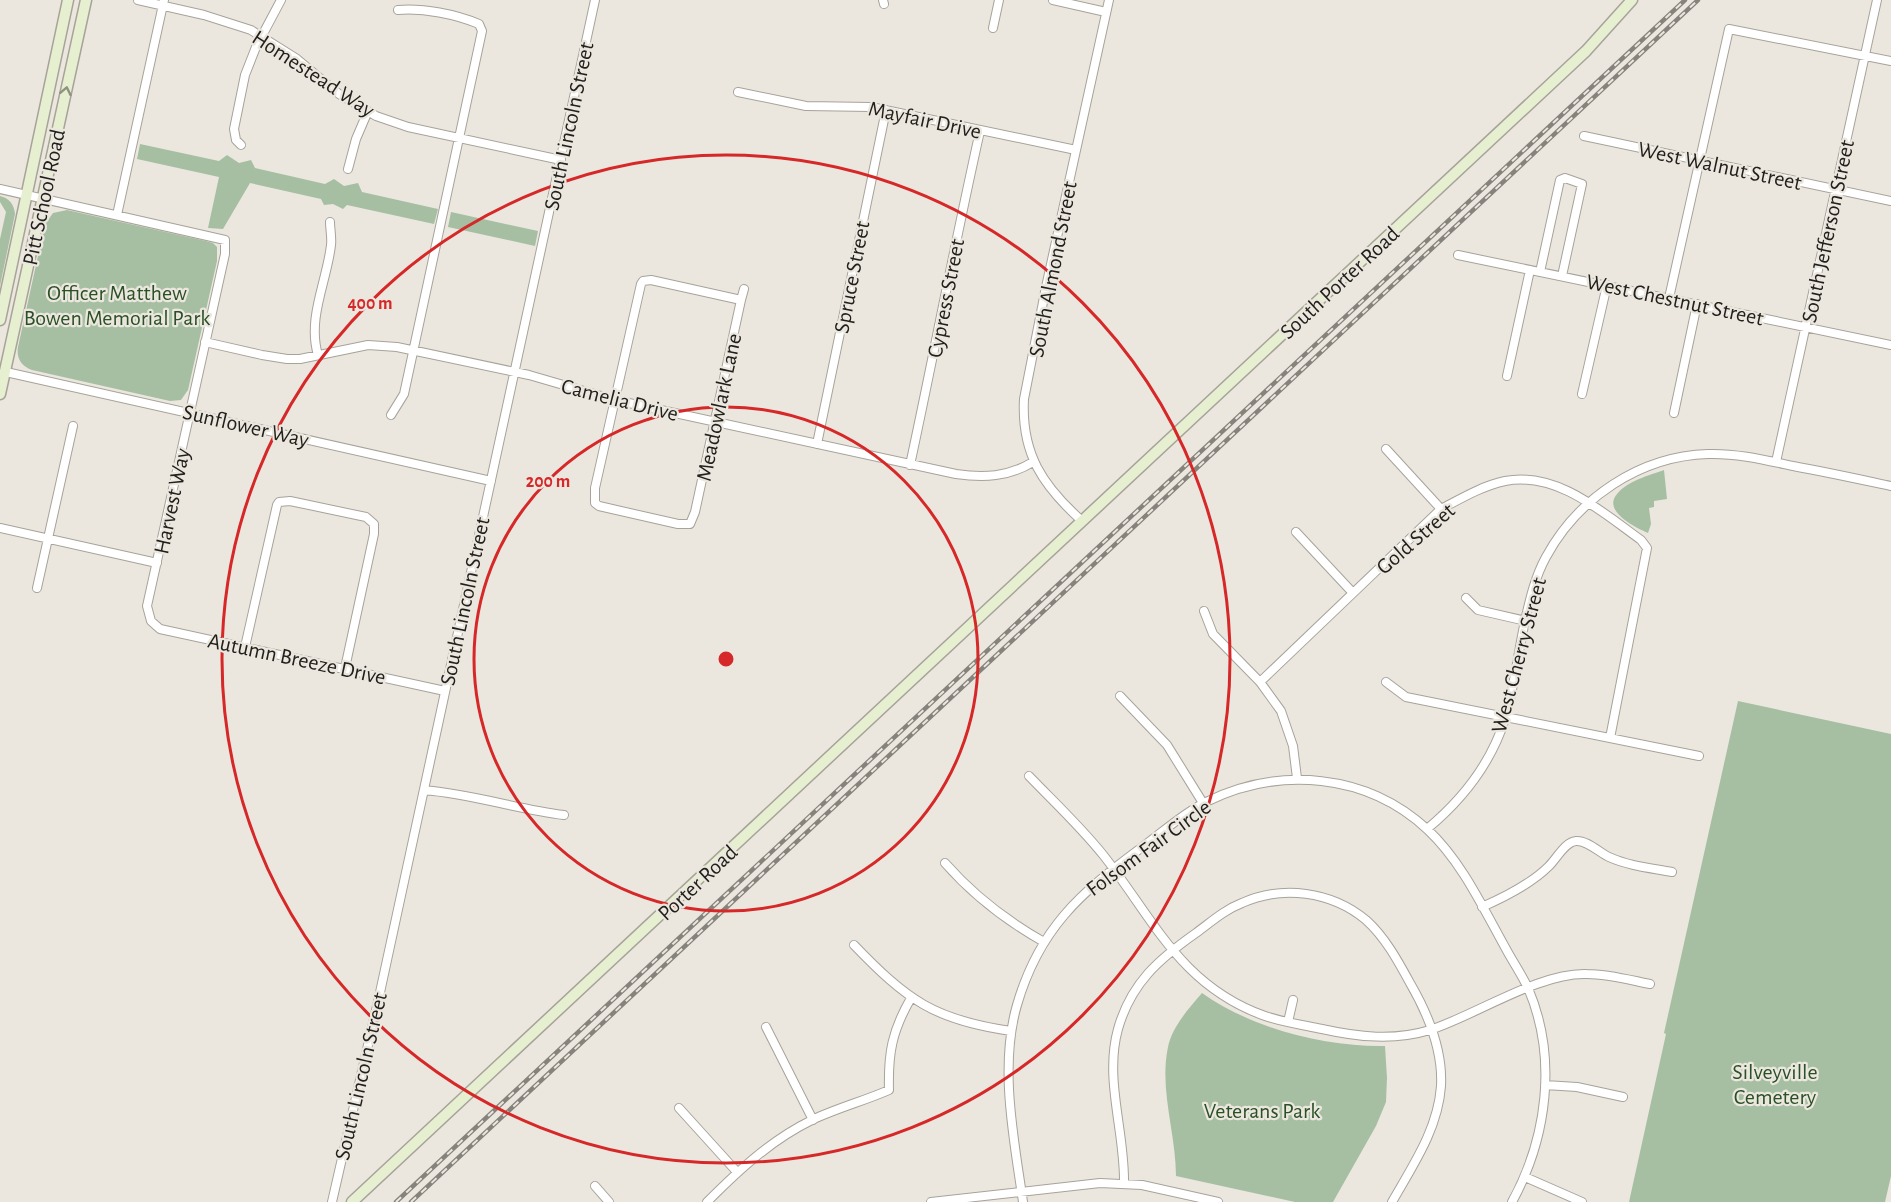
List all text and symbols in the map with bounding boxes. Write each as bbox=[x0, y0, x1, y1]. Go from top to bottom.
street label: Homestead Way bbox=[248, 26, 379, 122]
street label: South Lincoln Street bbox=[540, 40, 598, 212]
one-way arrow bbox=[59, 86, 72, 96]
street label: Mayfair Drive bbox=[866, 97, 983, 143]
street label: Pitt School Road bbox=[19, 127, 69, 267]
street label: West Walnut Street bbox=[1636, 138, 1804, 194]
street label: South Jefferson Street bbox=[1798, 138, 1858, 325]
street label: South Almond Street bbox=[1025, 179, 1081, 359]
street label: Spruce Street bbox=[830, 219, 874, 335]
street label: South Porter Road bbox=[1276, 222, 1403, 343]
street label: Cypress Street bbox=[924, 237, 968, 359]
street label: West Chestnut Street bbox=[1584, 270, 1766, 330]
park label: Officer Matthew Bowen Memorial Park bbox=[24, 282, 210, 329]
text: 400 m bbox=[347, 295, 393, 313]
street label: Meadowlark Lane bbox=[693, 331, 745, 483]
street label: Camelia Drive bbox=[559, 375, 680, 425]
street label: Sunflower Way bbox=[181, 401, 312, 451]
street label: Harvest Way bbox=[150, 446, 194, 556]
text: 200 m bbox=[526, 473, 570, 491]
street label: Gold Street bbox=[1372, 499, 1459, 578]
street label: South Lincoln Street bbox=[436, 515, 494, 687]
street label: West Cherry Street bbox=[1488, 575, 1550, 735]
street label: Autumn Breeze Drive bbox=[206, 629, 388, 689]
centre of rings bbox=[716, 649, 736, 669]
street label: Folsom Fair Circle bbox=[1082, 795, 1215, 900]
street label: Porter Road bbox=[654, 841, 742, 925]
street label: South Lincoln Street bbox=[331, 990, 391, 1162]
park label: Silveyville Cemetery bbox=[1732, 1061, 1818, 1108]
park label: Veterans Park bbox=[1204, 1100, 1320, 1122]

